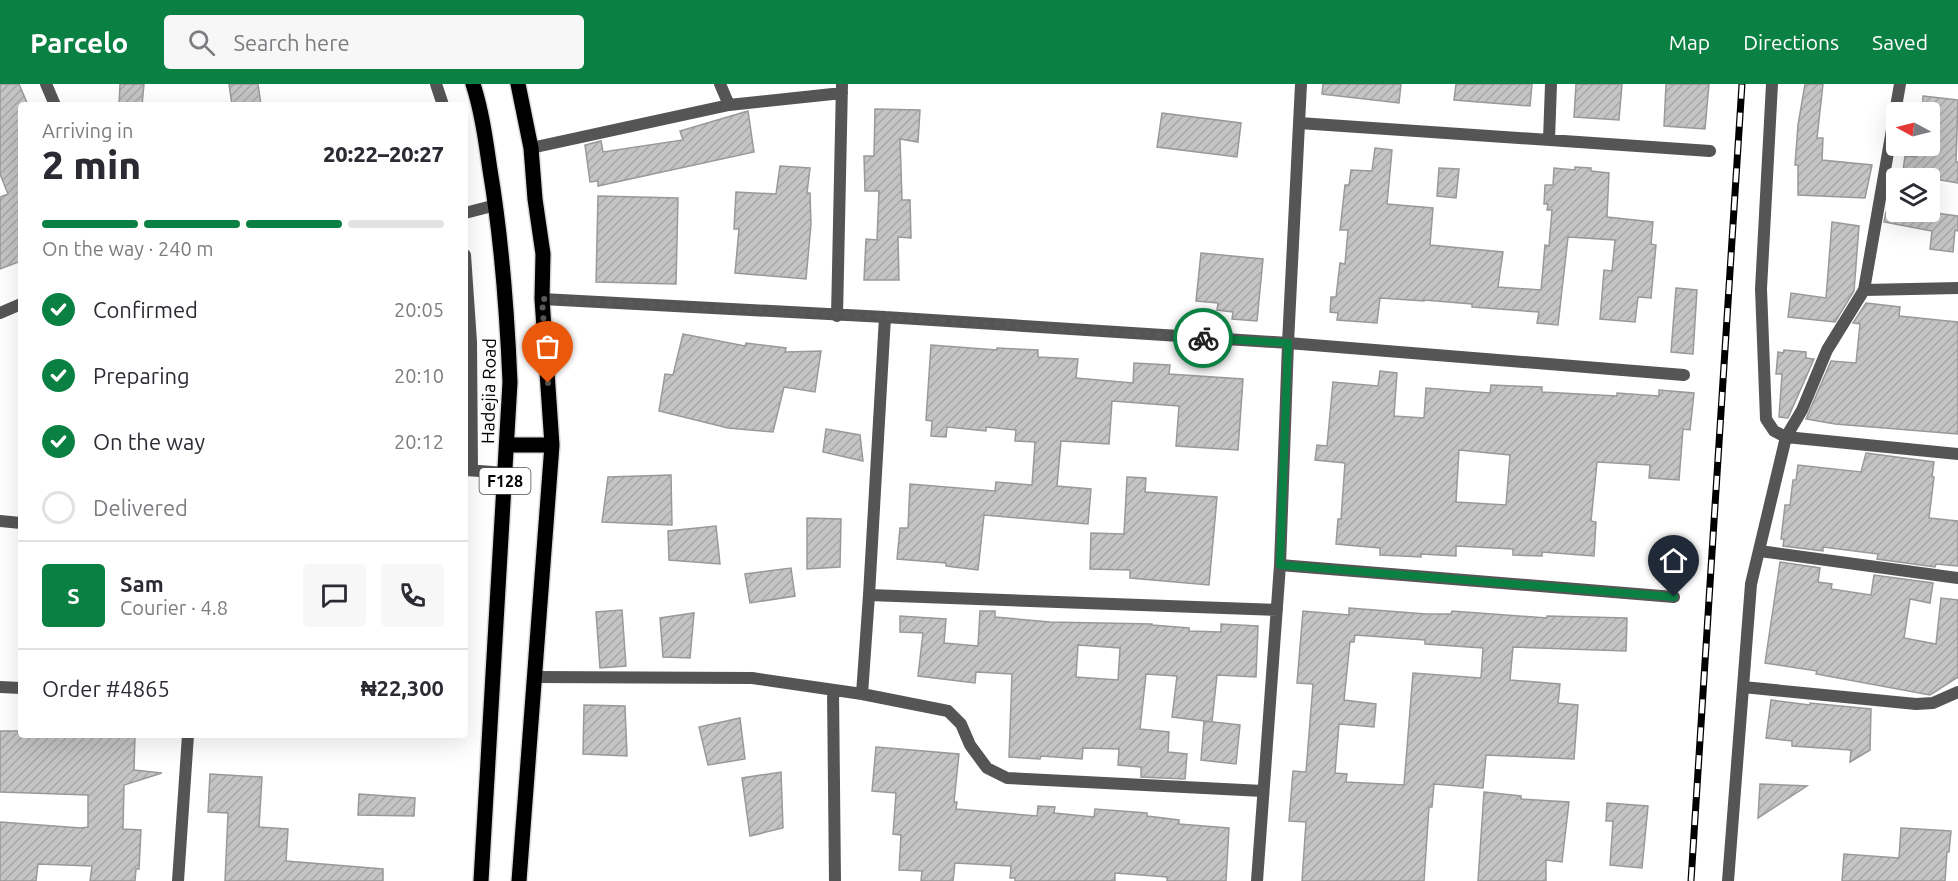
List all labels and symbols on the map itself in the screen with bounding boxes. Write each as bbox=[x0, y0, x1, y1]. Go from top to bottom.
north arrow bbox=[1886, 102, 1940, 156]
courier bbox=[1173, 308, 1233, 368]
pin bbox=[522, 321, 573, 383]
street label: Hadejia Road bbox=[477, 338, 499, 444]
road number: F128 bbox=[480, 468, 530, 494]
pin bbox=[1648, 535, 1699, 597]

